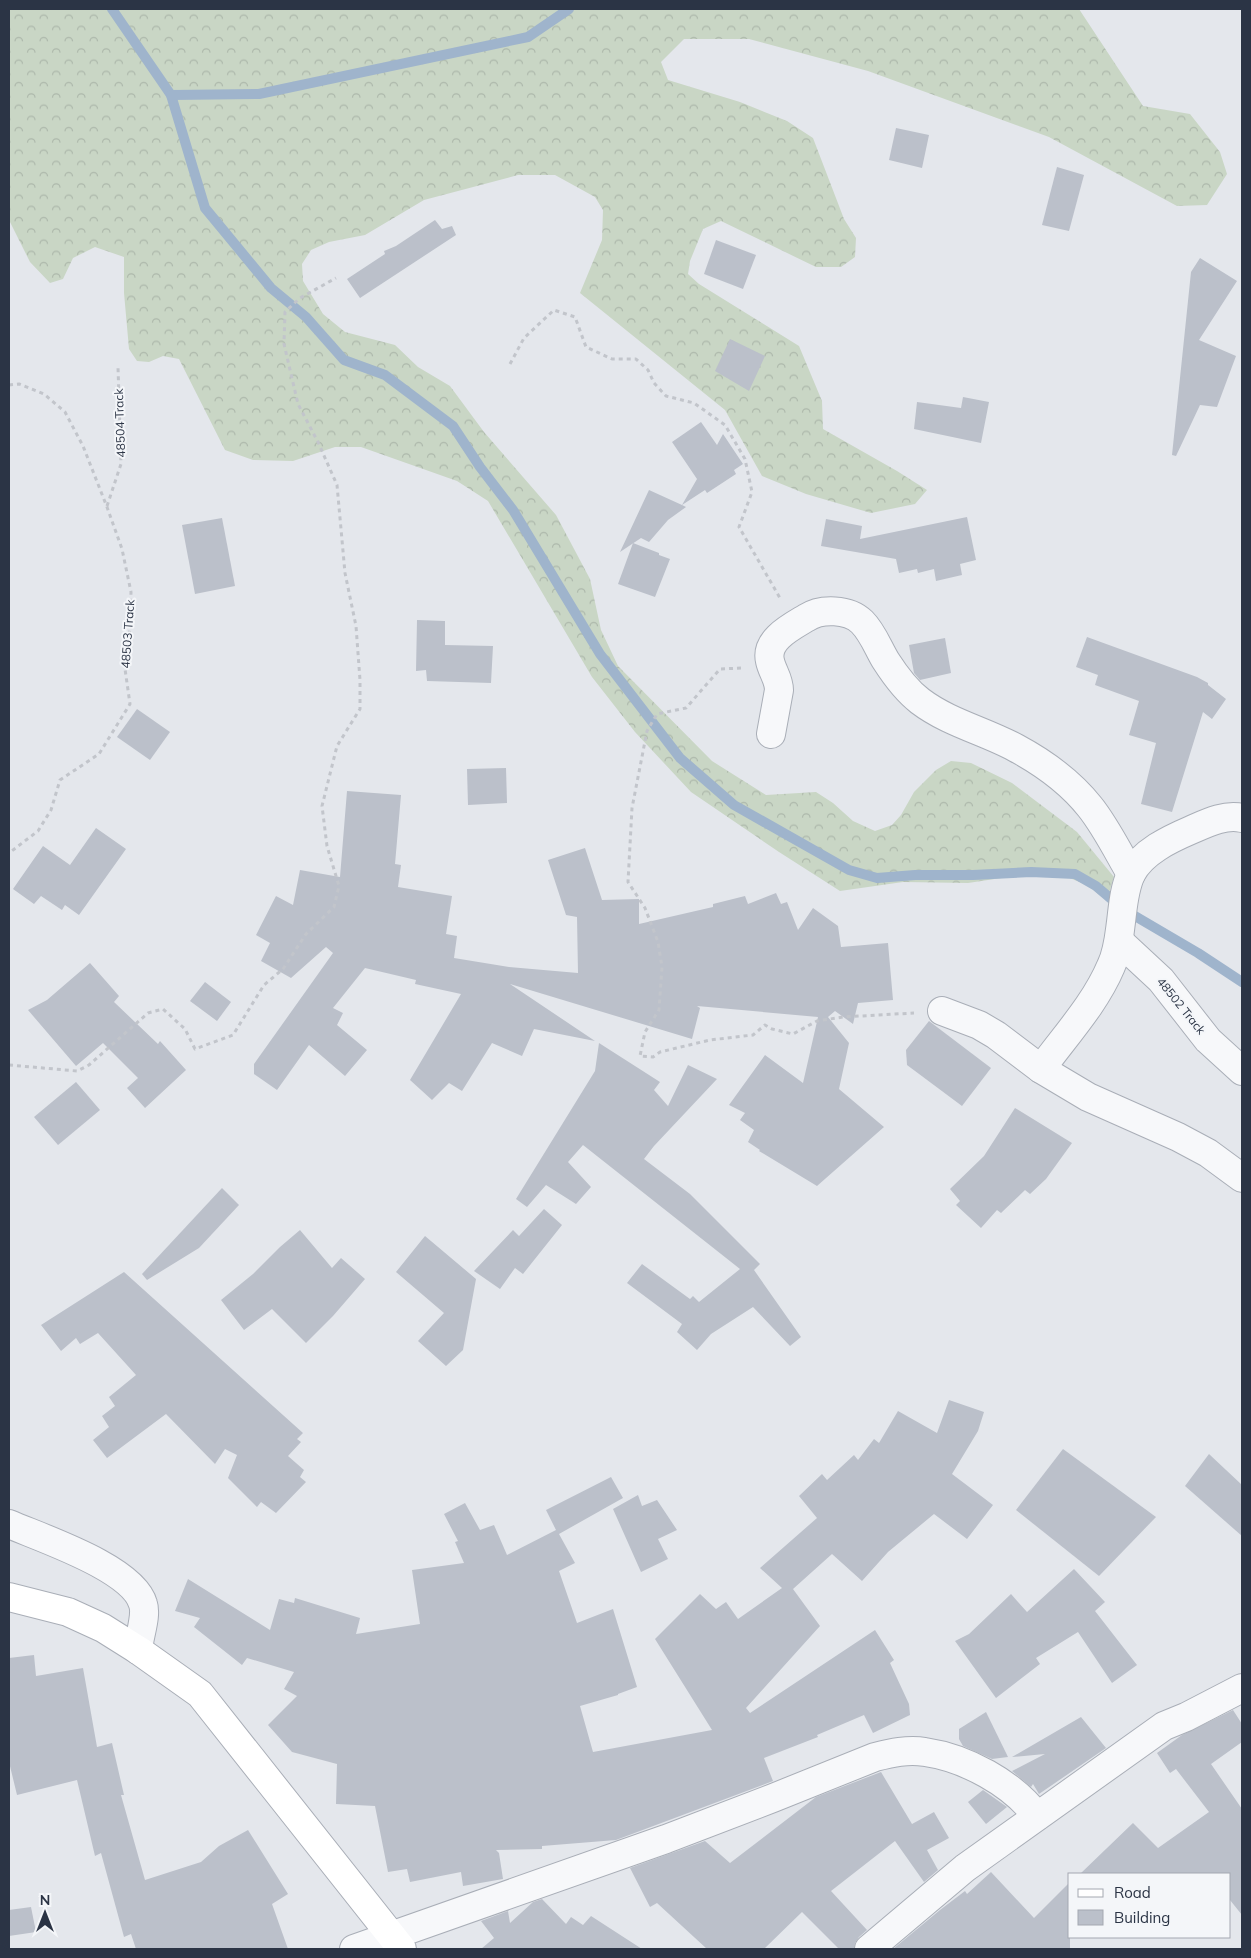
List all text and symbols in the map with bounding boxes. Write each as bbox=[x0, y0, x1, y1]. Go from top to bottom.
street label: 48504 Track bbox=[111, 387, 128, 458]
street label: 48503 Track bbox=[118, 598, 137, 669]
street label: 48502 Track bbox=[1154, 974, 1209, 1038]
legend bbox=[1068, 1873, 1231, 1938]
text: Road bbox=[1114, 1883, 1151, 1902]
north arrow bbox=[20, 1888, 70, 1938]
text: N bbox=[40, 1891, 50, 1909]
text: Building bbox=[1114, 1908, 1170, 1927]

